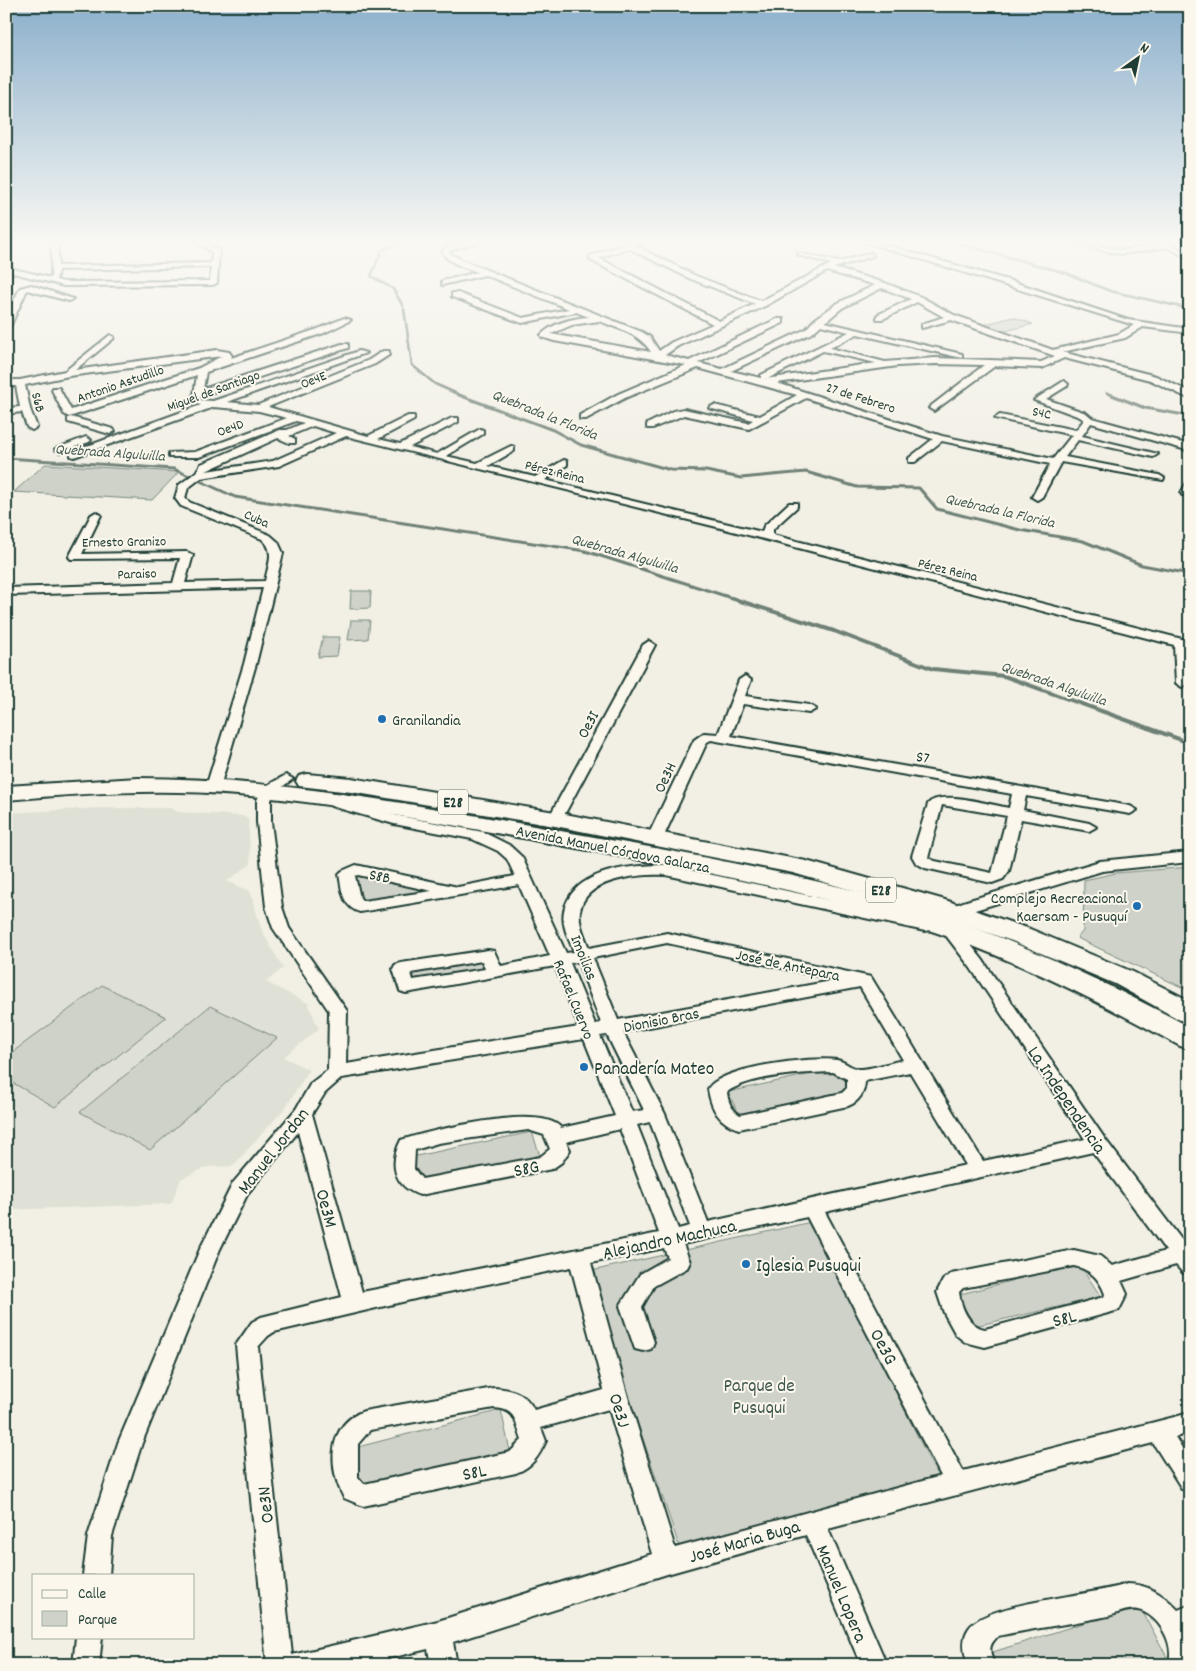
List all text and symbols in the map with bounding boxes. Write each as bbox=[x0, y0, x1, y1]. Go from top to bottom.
north arrow bbox=[1114, 32, 1164, 82]
text: N bbox=[1136, 39, 1152, 59]
street label: Antonio Astudillo bbox=[74, 361, 167, 409]
street label: Miguel de Santiago bbox=[164, 366, 263, 418]
street label: Oe4E bbox=[298, 366, 330, 395]
street label: 27 de Febrero bbox=[823, 378, 898, 420]
water label: Quebrada la Florida bbox=[488, 385, 601, 447]
street label: S6B bbox=[25, 390, 49, 415]
street label: S4C bbox=[1030, 402, 1053, 426]
street label: Oe4D bbox=[214, 415, 247, 443]
water label: Quebrada Alguluilla bbox=[54, 439, 167, 469]
street label: Pérez Reina bbox=[523, 456, 587, 490]
water label: Quebrada la Florida bbox=[943, 489, 1057, 535]
street label: Cuba bbox=[240, 505, 272, 534]
water label: Quebrada Alguluilla bbox=[568, 529, 681, 581]
street label: Ernesto Granizo bbox=[82, 532, 166, 554]
street label: Pérez Reina bbox=[916, 554, 980, 588]
street label: Paraiso bbox=[117, 564, 157, 586]
water label: Quebrada Alguluilla bbox=[998, 657, 1110, 714]
street label: Oe3I bbox=[572, 707, 606, 743]
place label: Granilandia bbox=[392, 710, 461, 733]
marker: Granilandia bbox=[376, 713, 388, 725]
street label: S7 bbox=[914, 746, 931, 771]
street label: Oe3H bbox=[649, 759, 683, 797]
road number: E28 bbox=[438, 790, 468, 814]
street label: Avenida Manuel Córdova Galarza bbox=[514, 820, 712, 881]
street label: S8B bbox=[367, 864, 392, 891]
road number: E28 bbox=[866, 878, 896, 902]
place label: Complejo Recreacional Kaersam - Pusuquí bbox=[991, 888, 1128, 929]
marker: Complejo Recreacional Kaersam - Pusuquí bbox=[1131, 900, 1143, 912]
street label: Imoilias bbox=[563, 932, 602, 984]
street label: José de Antepara bbox=[733, 944, 842, 989]
street label: Rafael Cuervo bbox=[546, 956, 599, 1043]
street label: Dionisio Bras bbox=[622, 1003, 702, 1040]
street label: La Independencia bbox=[1019, 1042, 1112, 1161]
place label: Panadería Mateo bbox=[594, 1057, 714, 1084]
marker: Panadería Mateo bbox=[578, 1061, 590, 1073]
street label: Manuel Jordan bbox=[232, 1103, 317, 1201]
street label: S8G bbox=[511, 1155, 542, 1186]
street label: Oe3M bbox=[307, 1187, 343, 1231]
street label: Alejandro Machuca bbox=[600, 1214, 740, 1269]
place label: Iglesia Pusuqui bbox=[756, 1254, 861, 1281]
marker: Iglesia Pusuqui bbox=[740, 1258, 752, 1270]
street label: S8L bbox=[1050, 1304, 1080, 1336]
street label: Oe3G bbox=[861, 1325, 903, 1370]
park label: Parque de Pusuqui bbox=[723, 1374, 795, 1423]
street label: Oe3J bbox=[600, 1391, 636, 1432]
street label: S8L bbox=[460, 1459, 489, 1490]
street label: Oe3N bbox=[252, 1485, 283, 1524]
street label: José Maria Buga bbox=[686, 1514, 805, 1572]
street label: Manuel Lopera bbox=[807, 1541, 873, 1648]
legend bbox=[32, 1574, 195, 1638]
text: Calle bbox=[78, 1584, 107, 1606]
text: Parque bbox=[78, 1610, 118, 1632]

